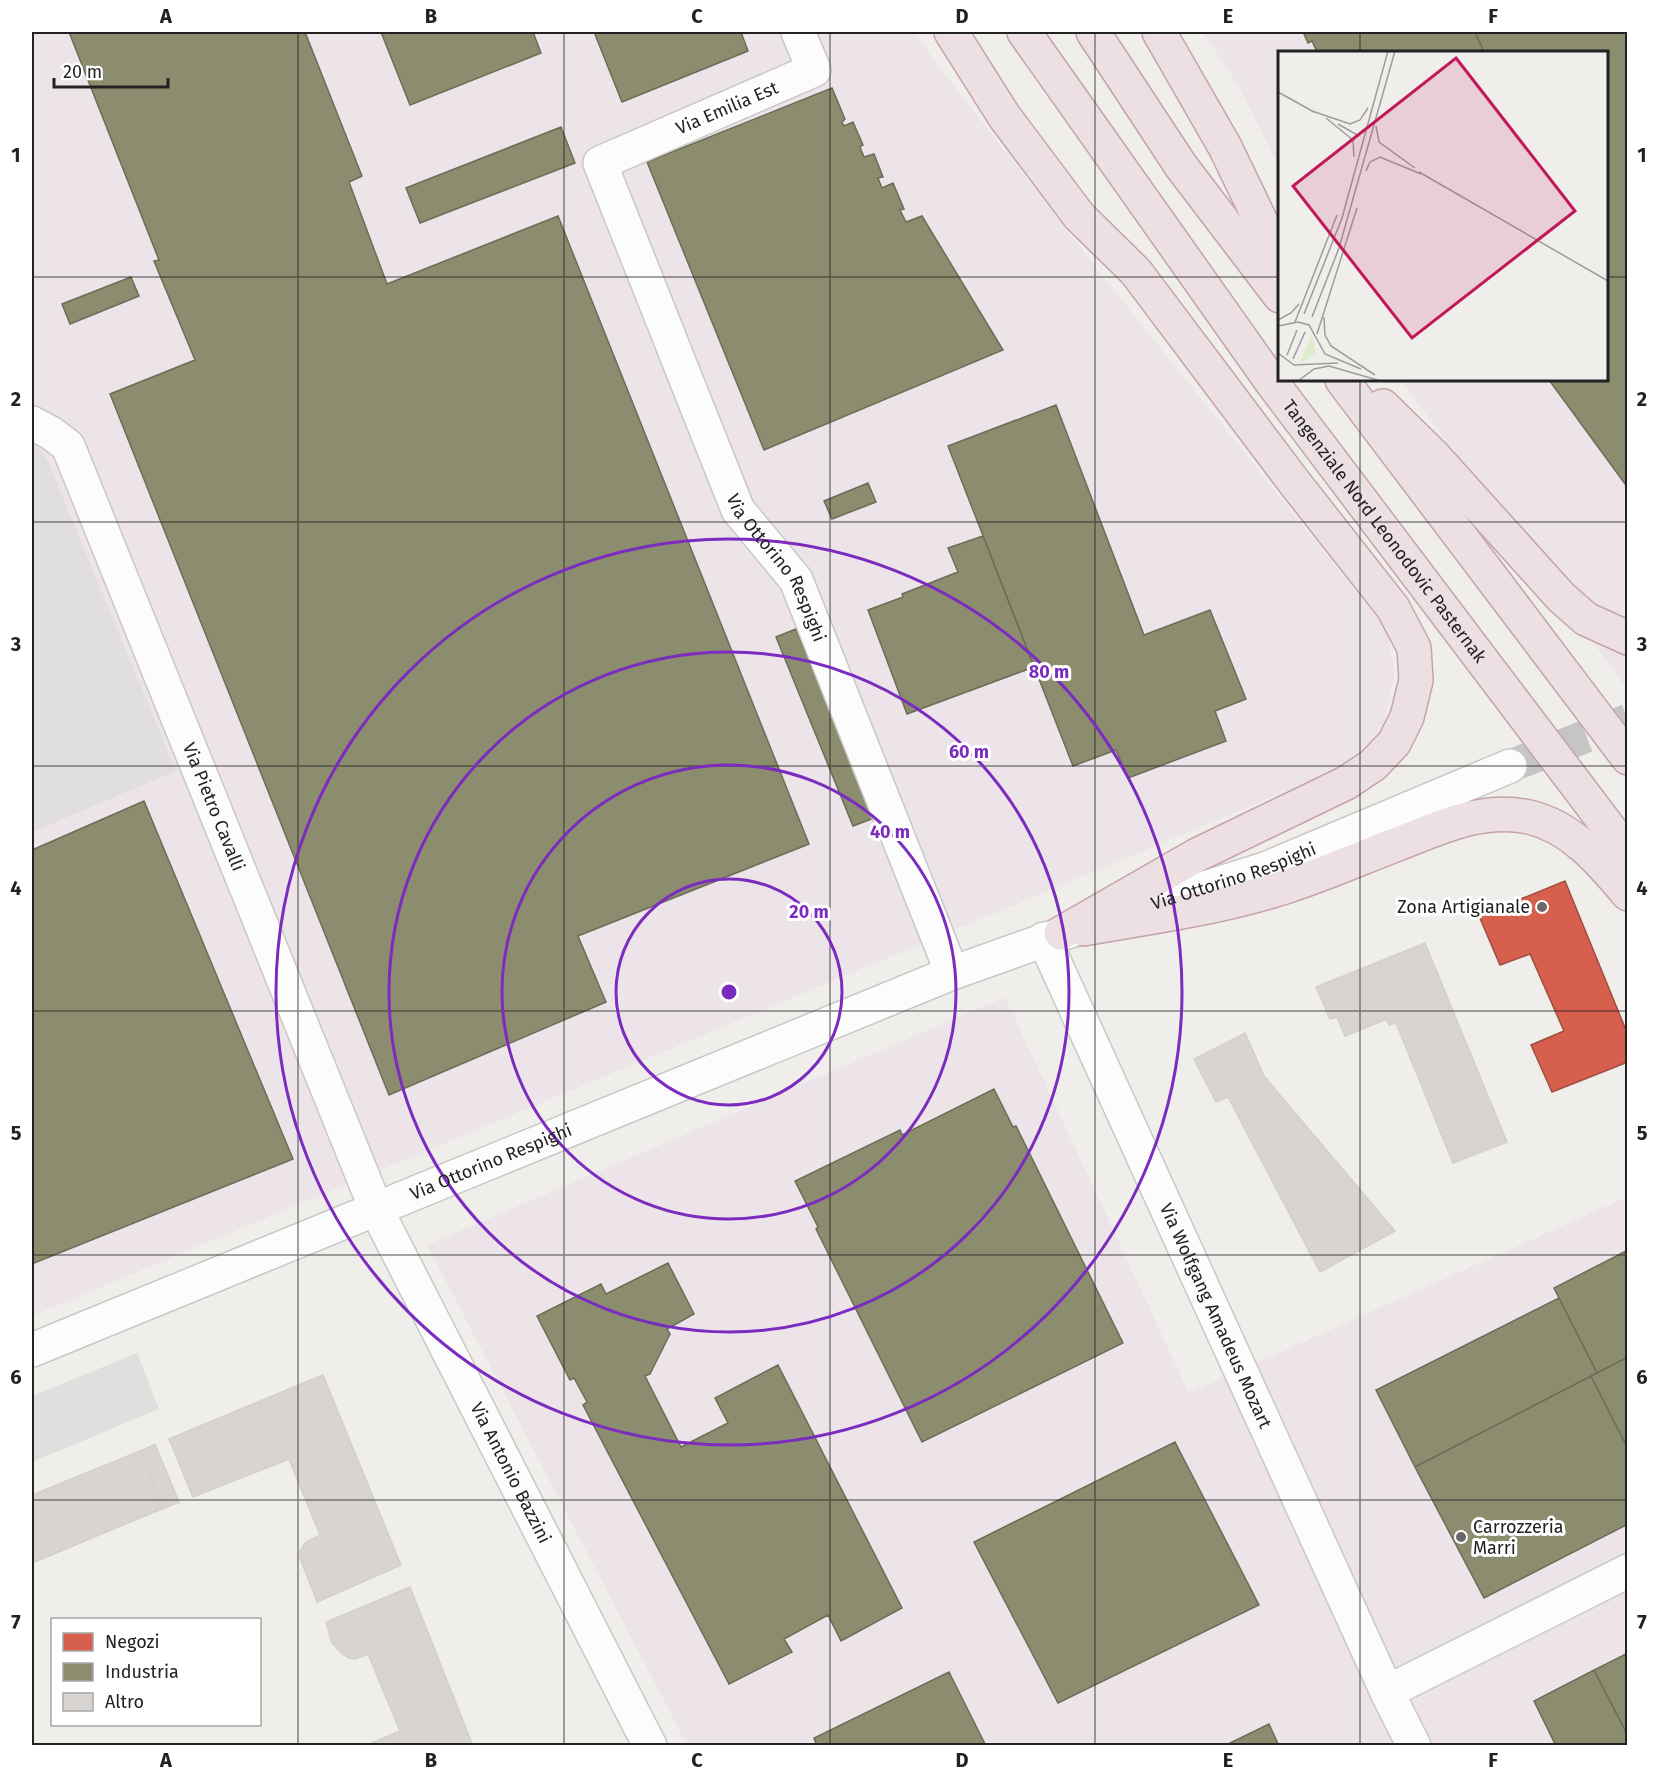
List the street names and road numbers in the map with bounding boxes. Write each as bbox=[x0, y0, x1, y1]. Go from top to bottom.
street label: Via Emilia Est bbox=[673, 76, 782, 139]
street label: Tangenziale Nord Leonodovic Pasternak bbox=[1278, 396, 1492, 668]
street label: Via Ottorino Respighi bbox=[722, 491, 830, 645]
street label: Via Pietro Cavalli bbox=[178, 739, 249, 874]
street label: Via Ottorino Respighi bbox=[1149, 838, 1319, 915]
street label: Via Ottorino Respighi bbox=[407, 1119, 575, 1205]
street label: Via Wolfgang Amadeus Mozart bbox=[1155, 1200, 1277, 1432]
street label: Via Antonio Bazzini bbox=[466, 1399, 556, 1547]

